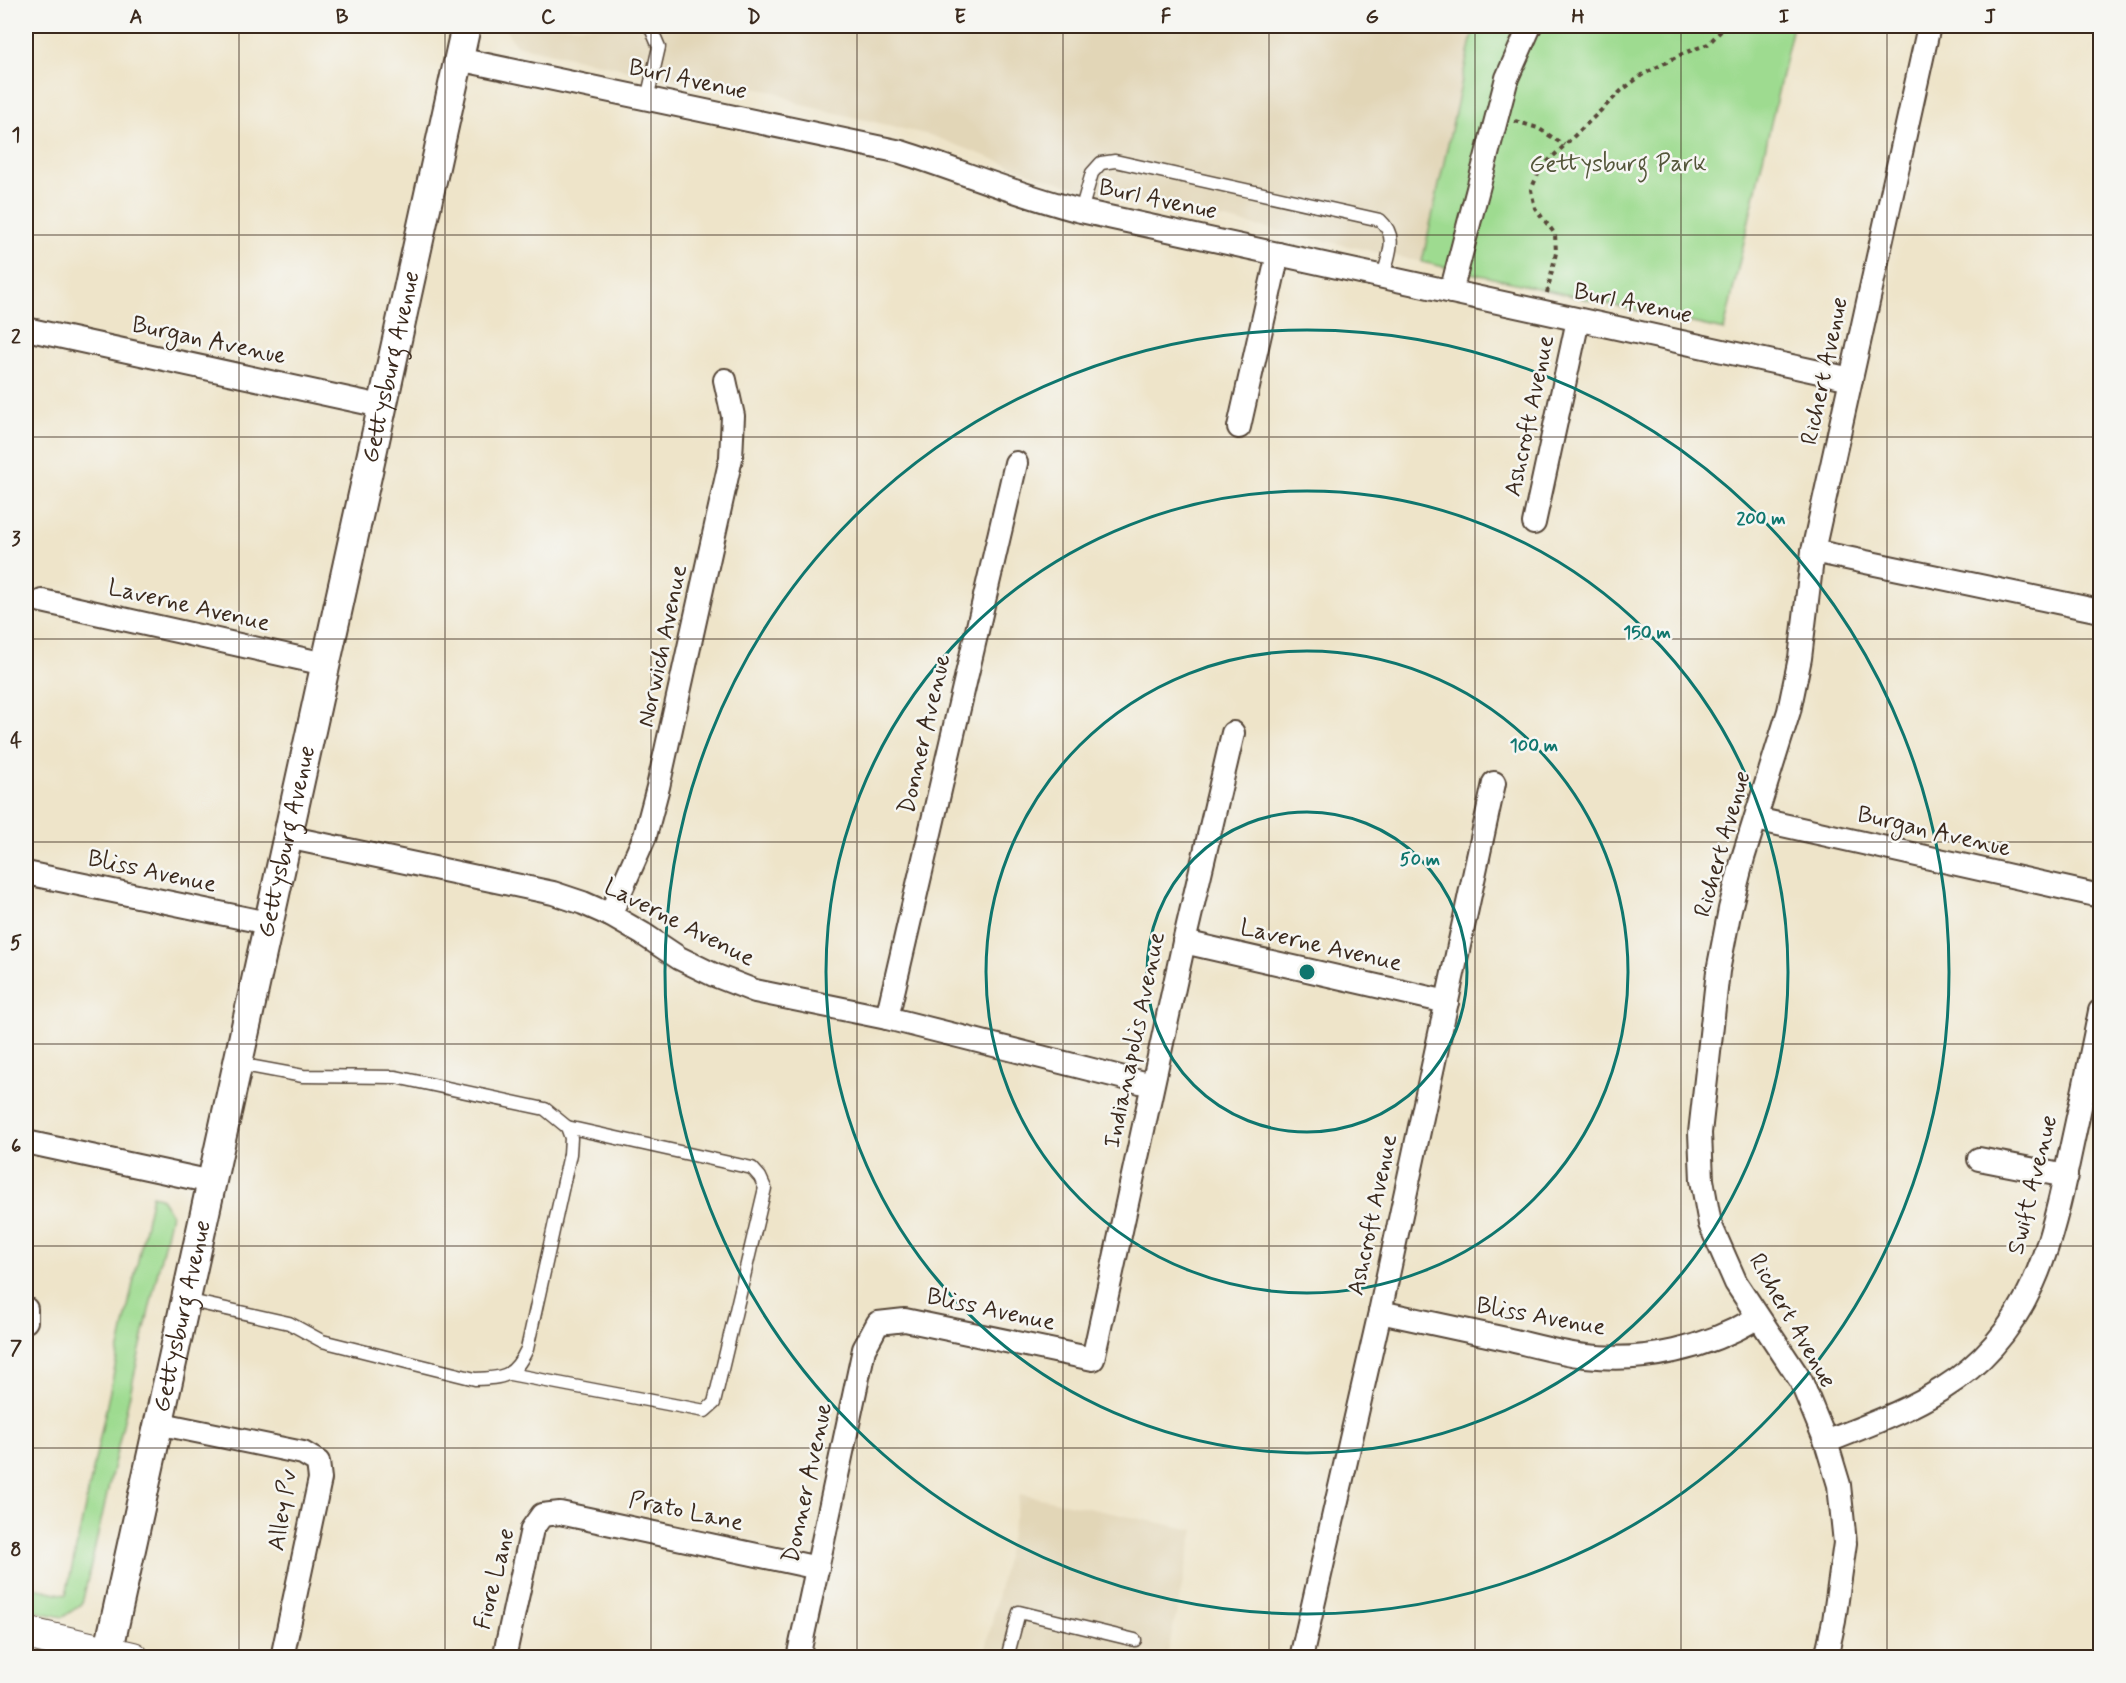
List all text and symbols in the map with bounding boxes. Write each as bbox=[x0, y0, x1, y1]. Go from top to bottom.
text: A bbox=[129, 4, 143, 31]
text: B bbox=[336, 4, 349, 31]
text: C bbox=[541, 4, 556, 31]
text: D bbox=[747, 4, 761, 31]
text: E bbox=[954, 4, 966, 31]
text: F bbox=[1161, 4, 1172, 31]
text: G bbox=[1365, 4, 1379, 31]
text: H bbox=[1571, 4, 1585, 31]
text: I bbox=[1779, 4, 1789, 31]
text: J bbox=[1984, 4, 1996, 31]
street label: Burl Avenue bbox=[626, 52, 750, 108]
text: 1 bbox=[12, 122, 20, 149]
park label: Gettysburg Park bbox=[1529, 149, 1707, 183]
street label: Burl Avenue bbox=[1096, 172, 1220, 228]
street label: Gettysburg Avenue bbox=[355, 268, 427, 466]
street label: Burl Avenue bbox=[1571, 276, 1695, 332]
street label: Richert Avenue bbox=[1794, 294, 1856, 448]
street label: Burgan Avenue bbox=[129, 310, 289, 374]
text: 2 bbox=[11, 324, 21, 351]
street label: Ashcroft Avenue bbox=[1498, 332, 1562, 499]
text: 200 m bbox=[1736, 507, 1786, 531]
text: 3 bbox=[11, 526, 21, 553]
street label: Norwich Avenue bbox=[631, 562, 695, 730]
street label: Laverne Avenue bbox=[105, 572, 273, 640]
text: 150 m bbox=[1623, 621, 1671, 645]
street label: Donner Avenue bbox=[892, 651, 958, 817]
text: 4 bbox=[10, 728, 22, 755]
text: 100 m bbox=[1510, 734, 1558, 758]
street label: Gettysburg Avenue bbox=[250, 743, 323, 940]
street label: Richert Avenue bbox=[1687, 767, 1759, 921]
street label: Burgan Avenue bbox=[1854, 799, 2014, 867]
street label: Bliss Avenue bbox=[85, 843, 219, 901]
text: 50 m bbox=[1400, 848, 1440, 872]
street label: Laverne Avenue bbox=[598, 872, 760, 974]
street label: Laverne Avenue bbox=[1237, 912, 1405, 980]
street label: Indianapolis Avenue bbox=[1097, 929, 1173, 1151]
text: 5 bbox=[10, 930, 22, 957]
centre of rings bbox=[1297, 962, 1317, 982]
street label: Swift Avenue bbox=[2001, 1112, 2065, 1258]
street label: Ashcroft Avenue bbox=[1341, 1131, 1405, 1298]
text: 6 bbox=[11, 1133, 21, 1160]
street label: Gettysburg Avenue bbox=[146, 1217, 218, 1415]
street label: Richert Avenue bbox=[1741, 1248, 1843, 1394]
street label: Bliss Avenue bbox=[924, 1281, 1058, 1339]
street label: Bliss Avenue bbox=[1474, 1290, 1608, 1344]
text: 7 bbox=[10, 1335, 22, 1362]
street label: Donner Avenue bbox=[776, 1400, 840, 1566]
street label: Alley Pv bbox=[261, 1466, 305, 1553]
street label: Prato Lane bbox=[626, 1485, 746, 1539]
street label: Fiore Lane bbox=[467, 1525, 523, 1633]
text: 8 bbox=[10, 1537, 22, 1564]

